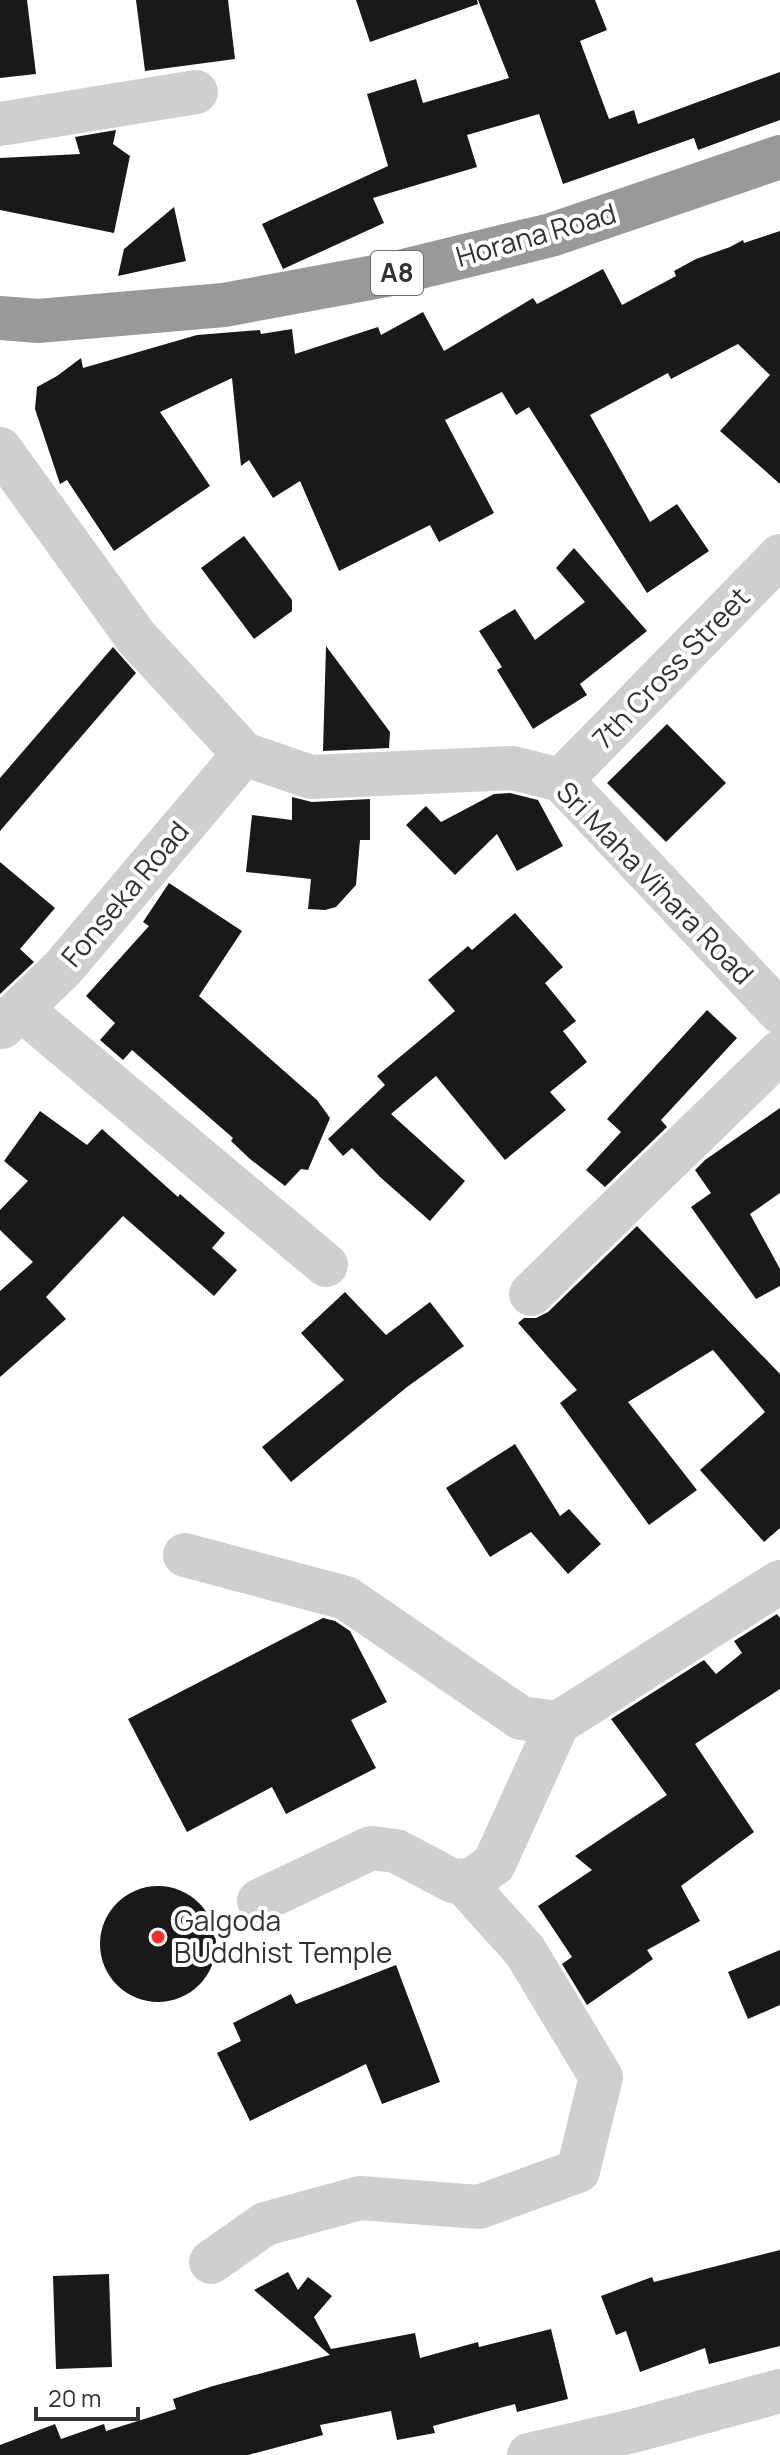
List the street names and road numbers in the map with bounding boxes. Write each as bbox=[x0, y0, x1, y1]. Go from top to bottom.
street label: Horana Road bbox=[451, 193, 620, 275]
road number: A8 bbox=[371, 251, 423, 295]
street label: 7th Cross Street bbox=[583, 578, 757, 756]
street label: Sri Maha Vihara Road bbox=[549, 773, 763, 992]
street label: Fonseka Road bbox=[52, 812, 196, 974]

